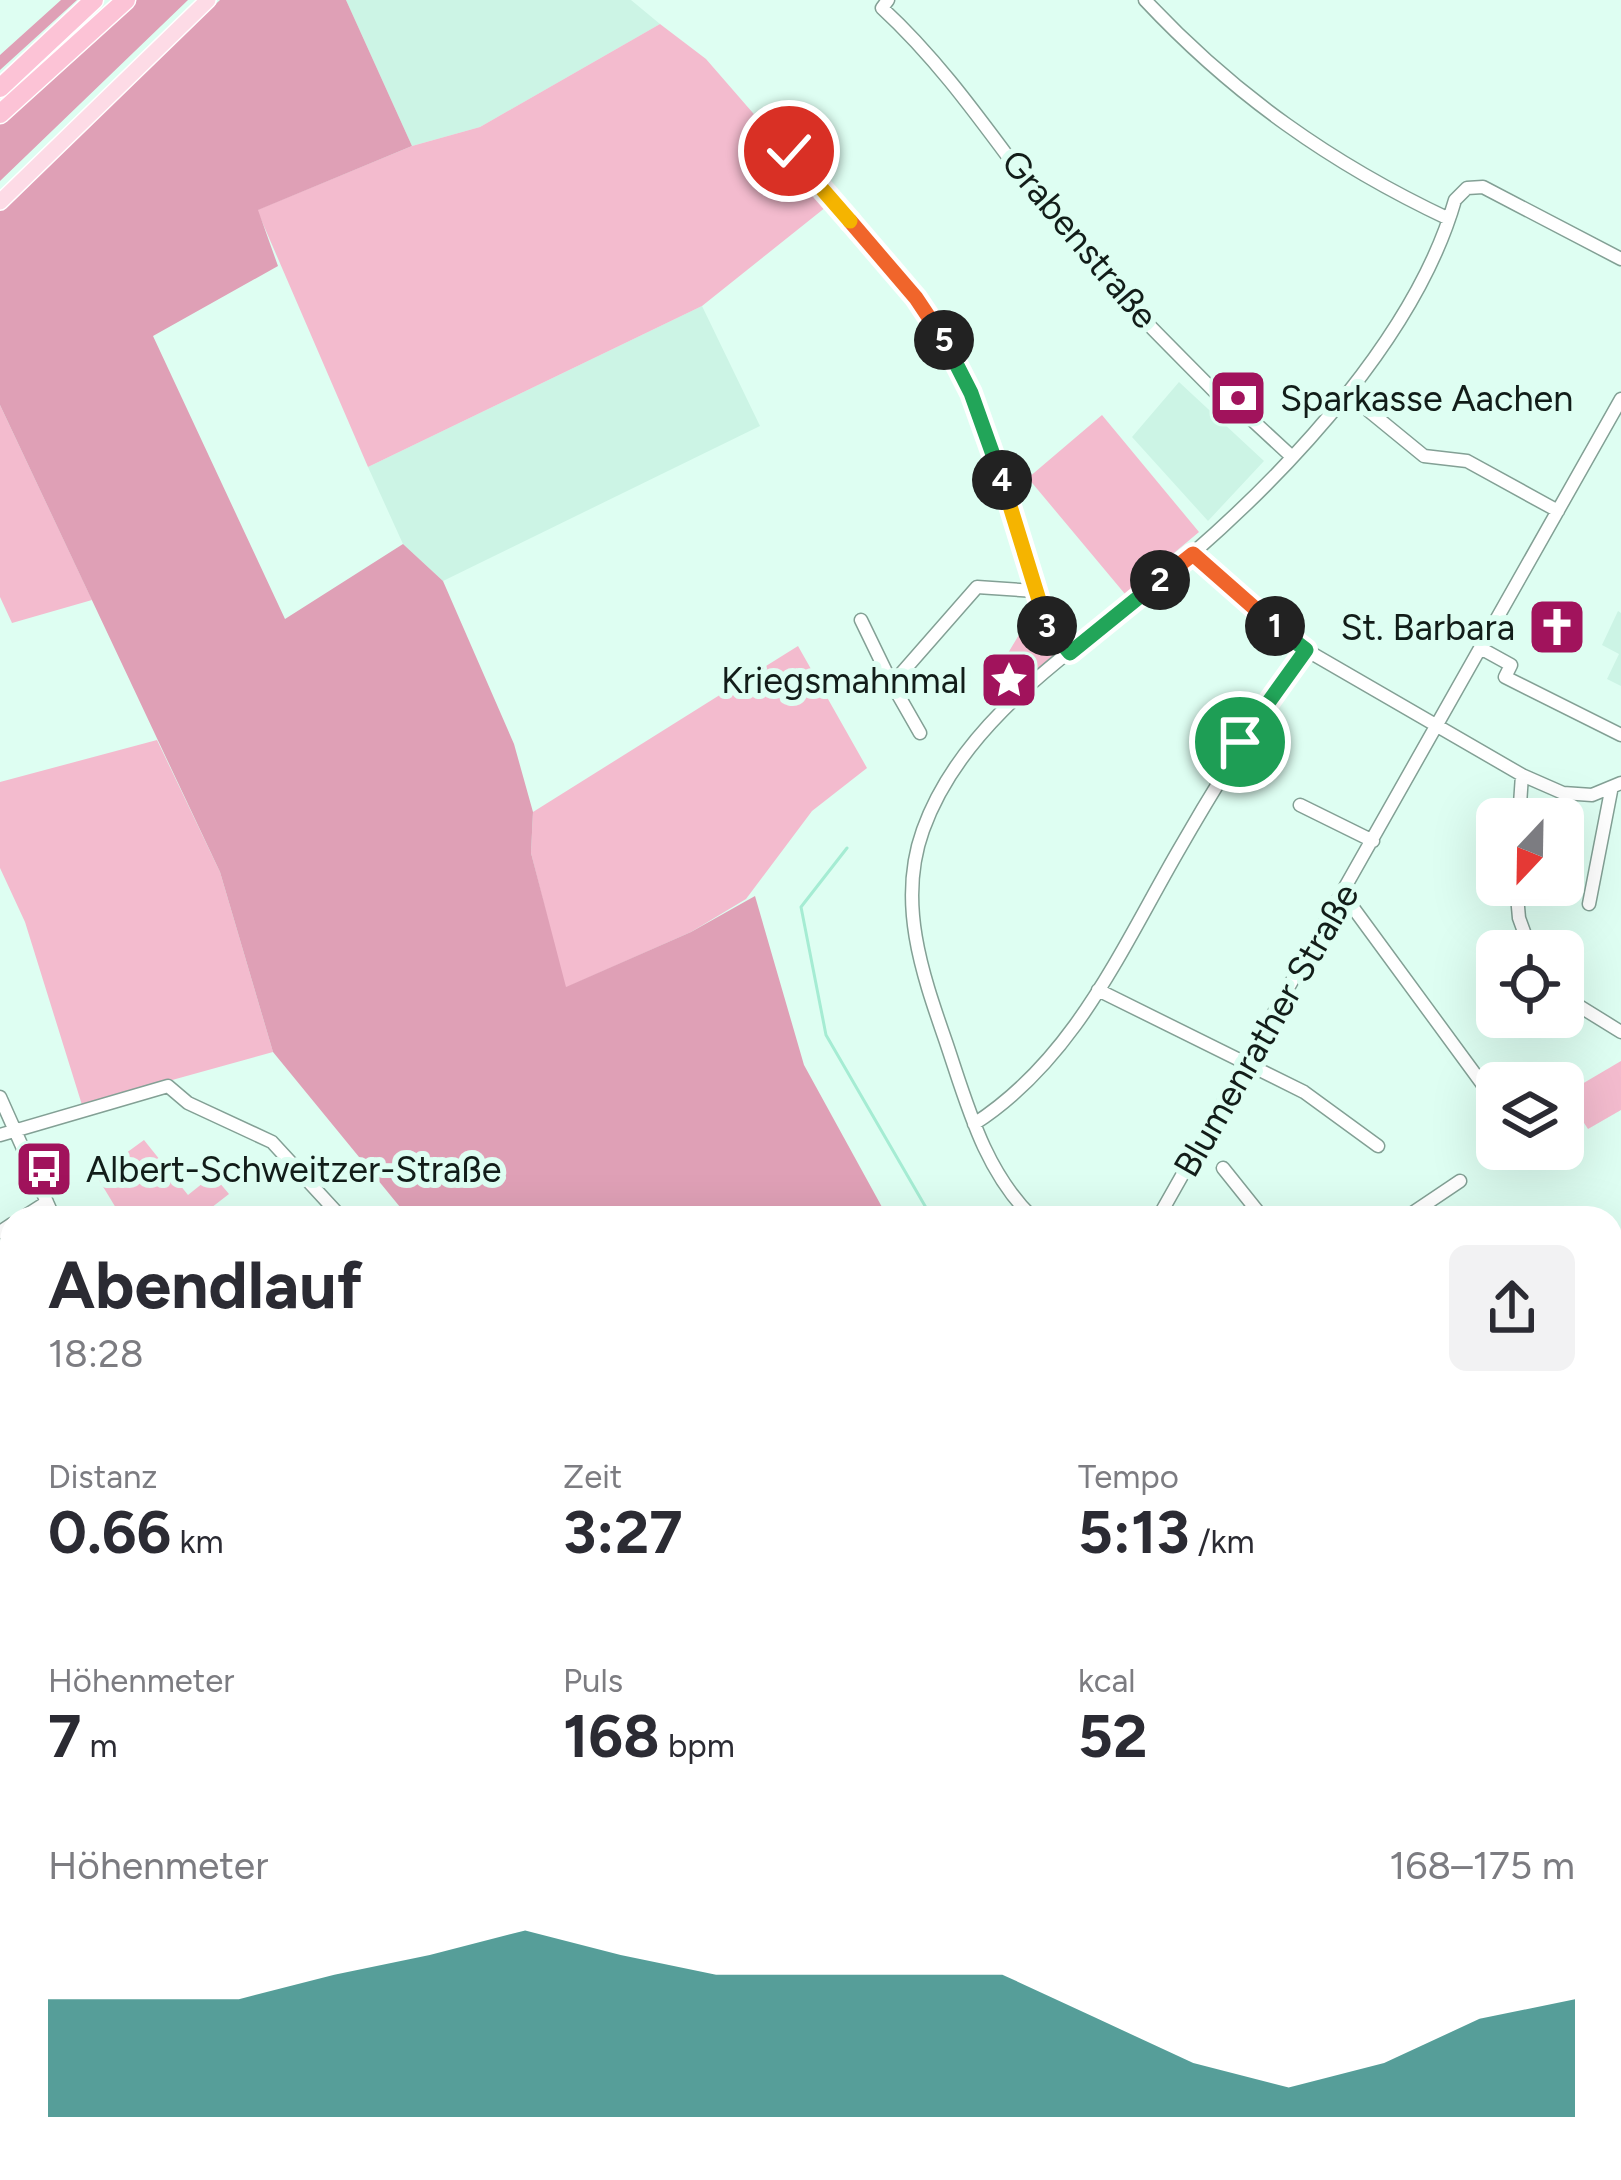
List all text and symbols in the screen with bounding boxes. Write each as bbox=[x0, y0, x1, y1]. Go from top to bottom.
pin bbox=[738, 100, 840, 202]
icon: check bbox=[756, 118, 822, 184]
street label: Grabenstraße bbox=[993, 141, 1167, 337]
pin: 5 bbox=[914, 310, 974, 370]
text: 5 bbox=[934, 320, 954, 359]
bank icon: Sparkasse Aachen bbox=[1207, 367, 1269, 429]
place label: Sparkasse Aachen bbox=[1280, 377, 1573, 420]
pin: 4 bbox=[972, 450, 1032, 510]
text: 4 bbox=[992, 460, 1012, 499]
pin: 2 bbox=[1130, 550, 1190, 610]
text: 2 bbox=[1150, 560, 1170, 599]
pin: 3 bbox=[1017, 596, 1077, 656]
pin: 1 bbox=[1245, 596, 1305, 656]
church icon: St. Barbara bbox=[1526, 596, 1588, 658]
text: 3 bbox=[1038, 606, 1056, 645]
text: 1 bbox=[1268, 606, 1282, 645]
place label: St. Barbara bbox=[1340, 606, 1515, 649]
place icon: Kriegsmahnmal bbox=[978, 649, 1040, 711]
place label: Kriegsmahnmal bbox=[721, 659, 967, 702]
pin bbox=[1189, 691, 1291, 793]
icon: arrive bbox=[1207, 709, 1273, 775]
north arrow bbox=[1476, 798, 1584, 906]
map controls bbox=[1476, 798, 1584, 1170]
street label: Blumenrather Straße bbox=[1164, 876, 1368, 1184]
button: locate bbox=[1476, 930, 1584, 1038]
button: layers bbox=[1476, 1062, 1584, 1170]
bus stop icon: Albert-Schweitzer-Straße bbox=[13, 1138, 75, 1200]
place label: Albert-Schweitzer-Straße bbox=[86, 1148, 501, 1191]
text: Abendlauf bbox=[48, 1245, 363, 1325]
button: share bbox=[1449, 1245, 1575, 1371]
text: 18:28 bbox=[48, 1330, 144, 1377]
text: Distanz bbox=[48, 1457, 158, 1496]
text: Zeit bbox=[563, 1457, 622, 1496]
text: Tempo bbox=[1078, 1457, 1179, 1496]
text: 0.66 bbox=[48, 1496, 171, 1568]
text: 3:27 bbox=[563, 1496, 683, 1568]
text: 5:13 bbox=[1078, 1496, 1190, 1568]
text: km bbox=[171, 1522, 224, 1561]
text: /km bbox=[1190, 1522, 1255, 1561]
text: Höhenmeter bbox=[48, 1661, 234, 1700]
text: Puls bbox=[563, 1661, 623, 1700]
text: kcal bbox=[1078, 1661, 1136, 1700]
text: 7 bbox=[48, 1700, 81, 1772]
text: 168 bbox=[563, 1700, 660, 1772]
text: 52 bbox=[1078, 1700, 1148, 1772]
text: m bbox=[81, 1726, 118, 1765]
text: bpm bbox=[660, 1726, 735, 1765]
text: Höhenmeter bbox=[48, 1842, 268, 1889]
text: 168–175 m bbox=[1389, 1842, 1575, 1889]

